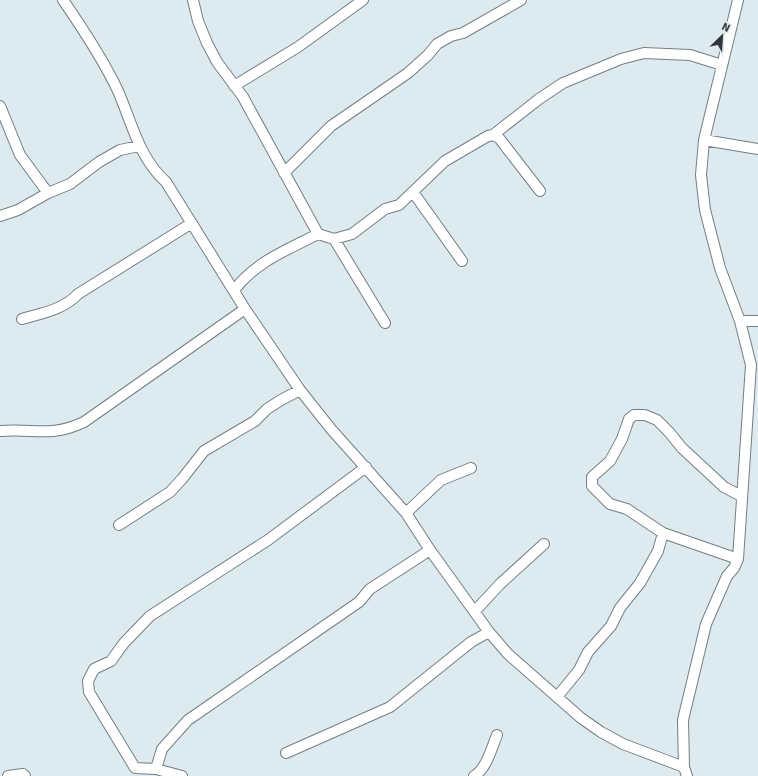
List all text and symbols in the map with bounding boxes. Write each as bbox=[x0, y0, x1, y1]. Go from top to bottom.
north arrow bbox=[702, 16, 742, 56]
text: N bbox=[720, 20, 732, 35]

